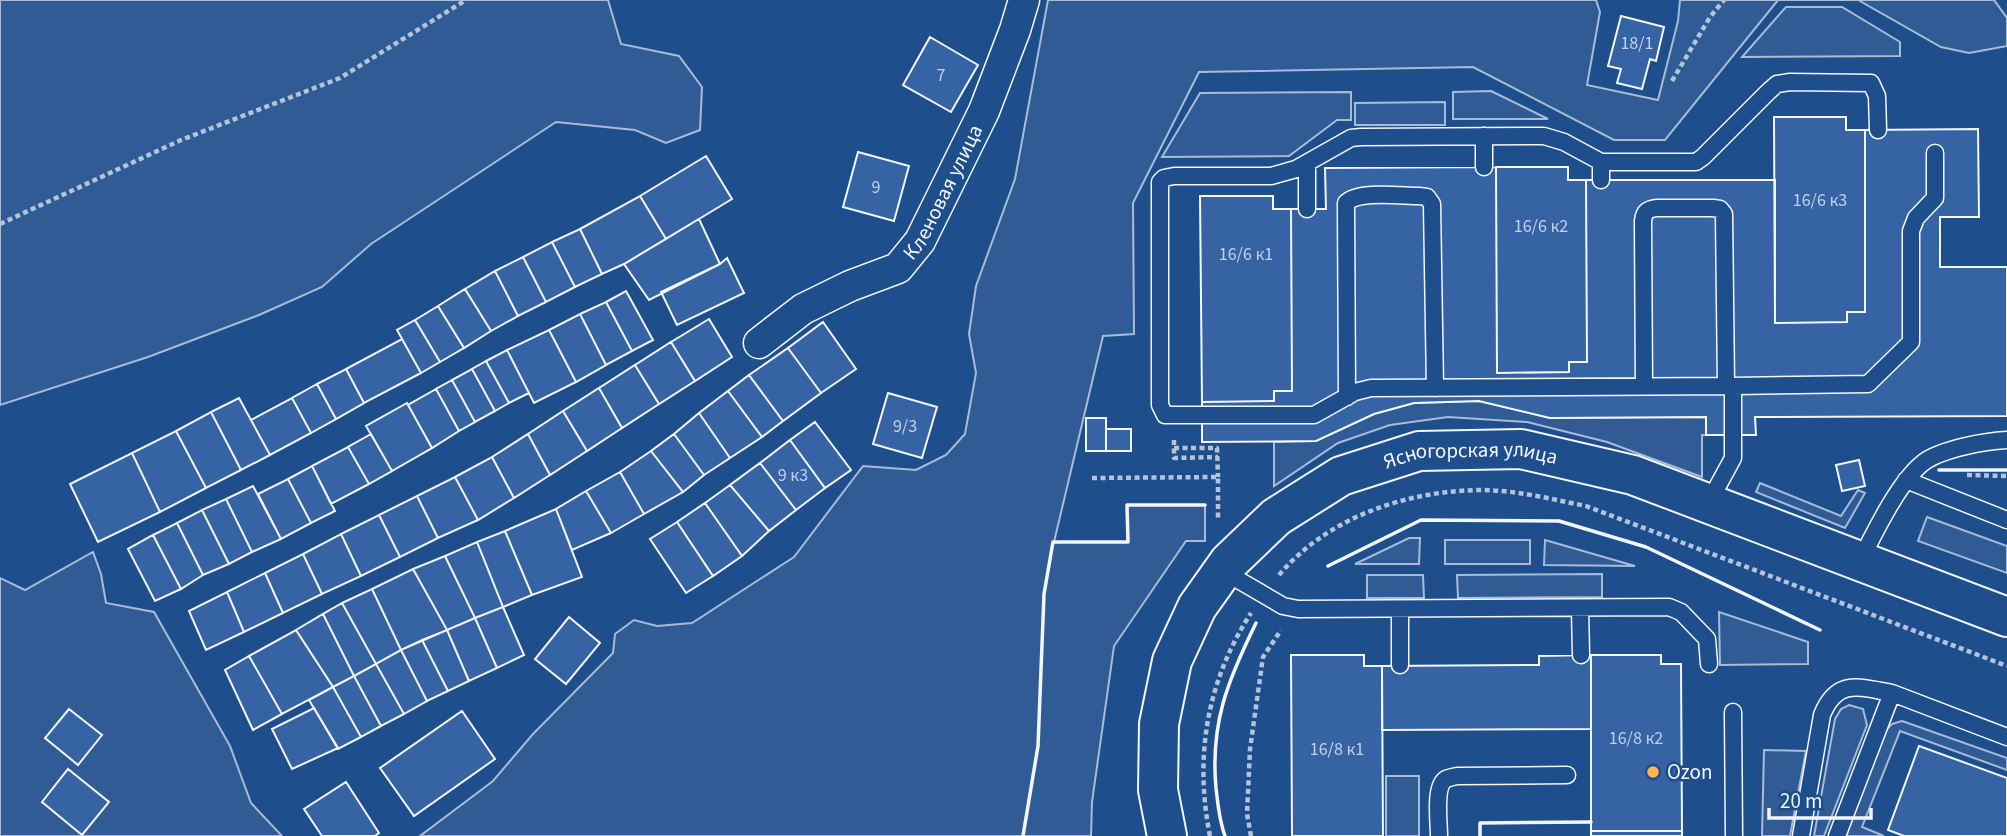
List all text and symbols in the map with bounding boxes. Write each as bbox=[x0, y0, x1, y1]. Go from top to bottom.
house number: 18/1 bbox=[1620, 31, 1654, 56]
house number: 7 bbox=[937, 63, 946, 88]
street label: Кленовая улица bbox=[895, 119, 990, 266]
house number: 9 bbox=[872, 175, 881, 200]
house number: 16/6 к3 bbox=[1793, 188, 1847, 213]
house number: 16/6 к2 bbox=[1514, 214, 1568, 239]
house number: 16/6 к1 bbox=[1219, 242, 1273, 267]
house number: 9/3 bbox=[893, 414, 917, 439]
street label: Ясногорская улица bbox=[1379, 434, 1561, 477]
house number: 9 к3 bbox=[778, 463, 808, 488]
house number: 16/8 к2 bbox=[1609, 726, 1663, 751]
house number: 16/8 к1 bbox=[1310, 737, 1364, 762]
place label: Ozon bbox=[1667, 757, 1712, 787]
marker: Ozon bbox=[1645, 764, 1661, 780]
scale bar bbox=[1769, 776, 1870, 820]
text: 20 m bbox=[1780, 786, 1822, 816]

